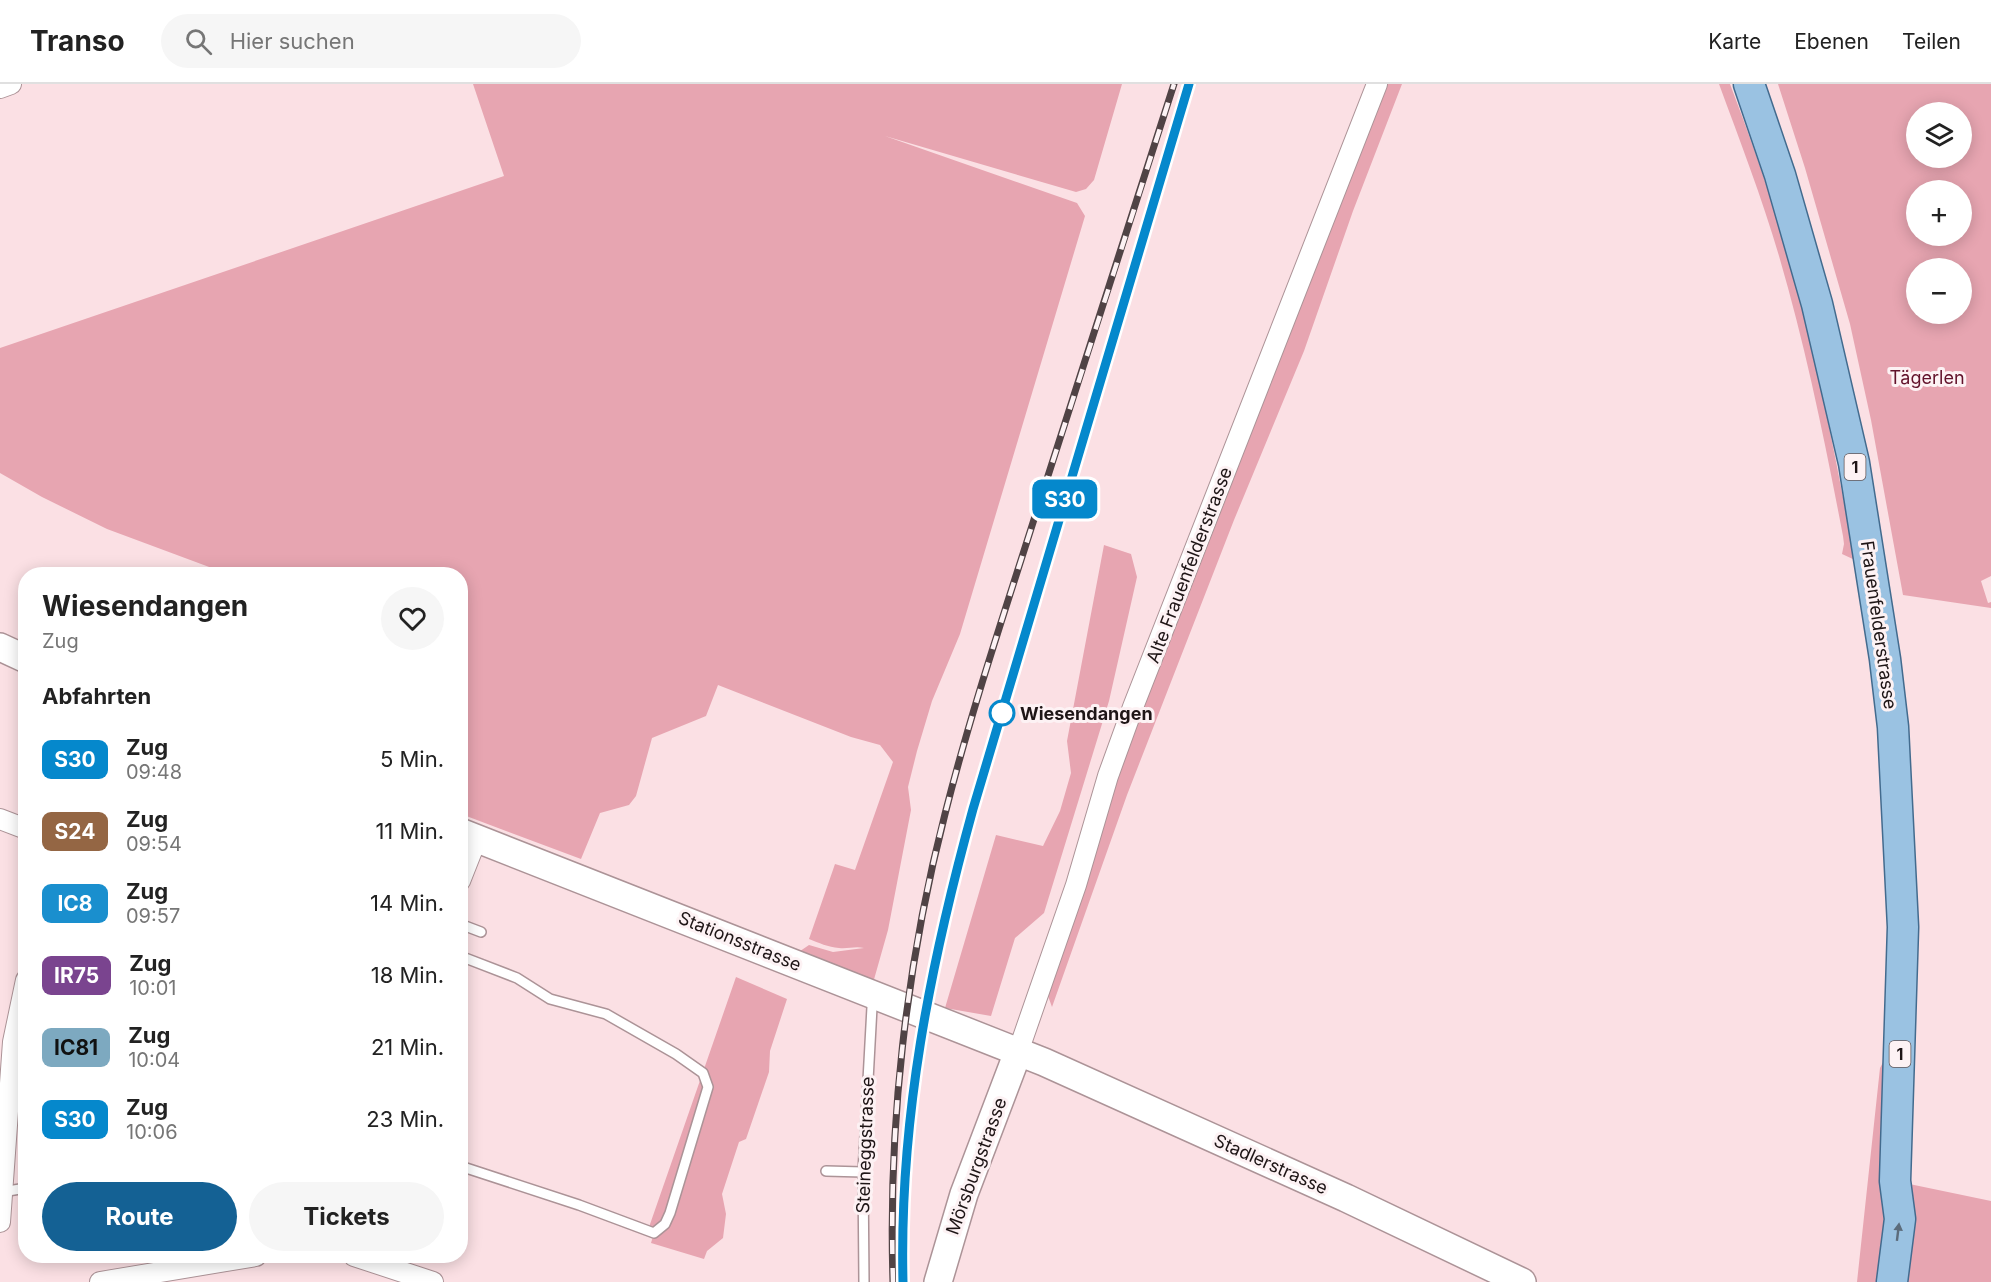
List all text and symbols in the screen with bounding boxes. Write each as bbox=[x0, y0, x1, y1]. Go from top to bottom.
search box bbox=[161, 14, 581, 68]
text: Transo bbox=[30, 24, 125, 58]
icon: search bbox=[182, 25, 215, 58]
text: Hier suchen bbox=[230, 28, 355, 54]
text: Karte bbox=[1708, 29, 1761, 54]
text: Ebenen bbox=[1794, 29, 1869, 54]
text: Teilen bbox=[1902, 29, 1961, 54]
map controls bbox=[1906, 102, 1972, 324]
button: layers bbox=[1906, 102, 1972, 168]
button: + bbox=[1906, 180, 1972, 246]
button: − bbox=[1906, 258, 1972, 324]
park label: Tägerlen bbox=[1889, 367, 1965, 388]
road number: 1 bbox=[1844, 454, 1866, 480]
street label: Alte Frauenfelderstrasse bbox=[1142, 464, 1236, 666]
line badge: S30 bbox=[1030, 480, 1100, 518]
text: S30 bbox=[1044, 487, 1086, 512]
street label: Frauenfelderstrasse bbox=[1857, 539, 1901, 711]
button: heart bbox=[381, 587, 444, 650]
text: Wiesendangen bbox=[42, 589, 248, 623]
text: Zug bbox=[42, 629, 79, 653]
text: Abfahrten bbox=[42, 683, 151, 709]
marker: Wiesendangen bbox=[989, 700, 1015, 726]
place label: Wiesendangen bbox=[1020, 703, 1153, 724]
text: Zug bbox=[126, 734, 168, 760]
text: 5 Min. bbox=[380, 746, 444, 772]
text: S30 bbox=[54, 747, 96, 772]
text: 09:48 bbox=[126, 760, 182, 784]
text: Zug bbox=[126, 806, 168, 832]
text: 11 Min. bbox=[375, 818, 444, 844]
text: S24 bbox=[55, 819, 95, 844]
text: 09:54 bbox=[126, 832, 182, 856]
text: Zug bbox=[126, 878, 168, 904]
text: 14 Min. bbox=[370, 890, 444, 916]
text: IC8 bbox=[57, 891, 93, 916]
text: 09:57 bbox=[126, 904, 180, 928]
street label: Stationsstrasse bbox=[676, 907, 804, 975]
text: Zug bbox=[129, 950, 171, 976]
text: 18 Min. bbox=[371, 962, 444, 988]
text: IR75 bbox=[54, 963, 99, 988]
text: 10:01 bbox=[129, 976, 176, 1000]
text: Zug bbox=[128, 1022, 170, 1048]
text: 21 Min. bbox=[371, 1034, 444, 1060]
text: IC81 bbox=[54, 1035, 98, 1060]
road number: 1 bbox=[1890, 1041, 1910, 1067]
text: 10:04 bbox=[128, 1048, 180, 1072]
street label: Steineggstrasse bbox=[852, 1076, 878, 1214]
text: Zug bbox=[126, 1094, 168, 1120]
street label: Mörsburgstrasse bbox=[941, 1095, 1011, 1237]
text: 23 Min. bbox=[366, 1106, 444, 1132]
text: S30 bbox=[54, 1107, 96, 1132]
text: 10:06 bbox=[126, 1120, 178, 1144]
street label: Stadlerstrasse bbox=[1211, 1130, 1331, 1198]
button: Route bbox=[42, 1182, 237, 1251]
button: Tickets bbox=[249, 1182, 444, 1251]
one-way arrow bbox=[1893, 1222, 1903, 1241]

